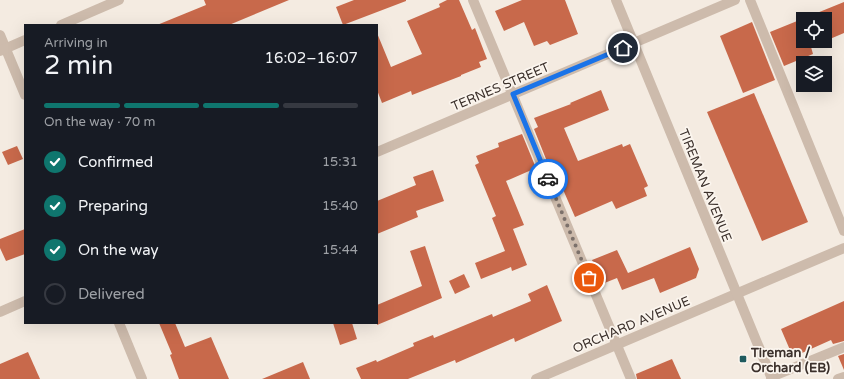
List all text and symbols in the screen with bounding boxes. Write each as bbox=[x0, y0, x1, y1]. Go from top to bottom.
map controls bbox=[796, 12, 832, 92]
button: locate bbox=[796, 12, 832, 48]
pin bbox=[606, 31, 640, 65]
text: Arriving in bbox=[44, 35, 108, 51]
icon: home bbox=[612, 37, 634, 59]
text: 16:02–16:07 bbox=[265, 49, 358, 67]
text: 2 min bbox=[44, 50, 113, 81]
button: layers bbox=[796, 56, 832, 92]
street label: TERNES STREET bbox=[449, 59, 552, 115]
text: On the way · 70 m bbox=[44, 114, 156, 130]
street label: TIREMAN AVENUE bbox=[675, 127, 735, 244]
icon: check bbox=[44, 151, 66, 173]
text: Confirmed bbox=[78, 153, 153, 171]
text: 15:31 bbox=[322, 154, 358, 170]
courier bbox=[528, 159, 568, 199]
icon: car bbox=[537, 168, 559, 190]
icon: check bbox=[44, 195, 66, 217]
text: Preparing bbox=[78, 197, 148, 215]
text: 15:40 bbox=[322, 198, 358, 214]
icon: check bbox=[44, 239, 66, 261]
text: On the way bbox=[78, 241, 158, 259]
text: 15:44 bbox=[322, 242, 358, 258]
pin bbox=[572, 261, 606, 295]
icon: bag bbox=[578, 267, 600, 289]
text: Delivered bbox=[78, 285, 145, 303]
street label: ORCHARD AVENUE bbox=[570, 293, 692, 357]
place label: Tireman / Orchard (EB) bbox=[750, 345, 830, 376]
marker: Tireman / Orchard (EB) bbox=[738, 354, 748, 364]

